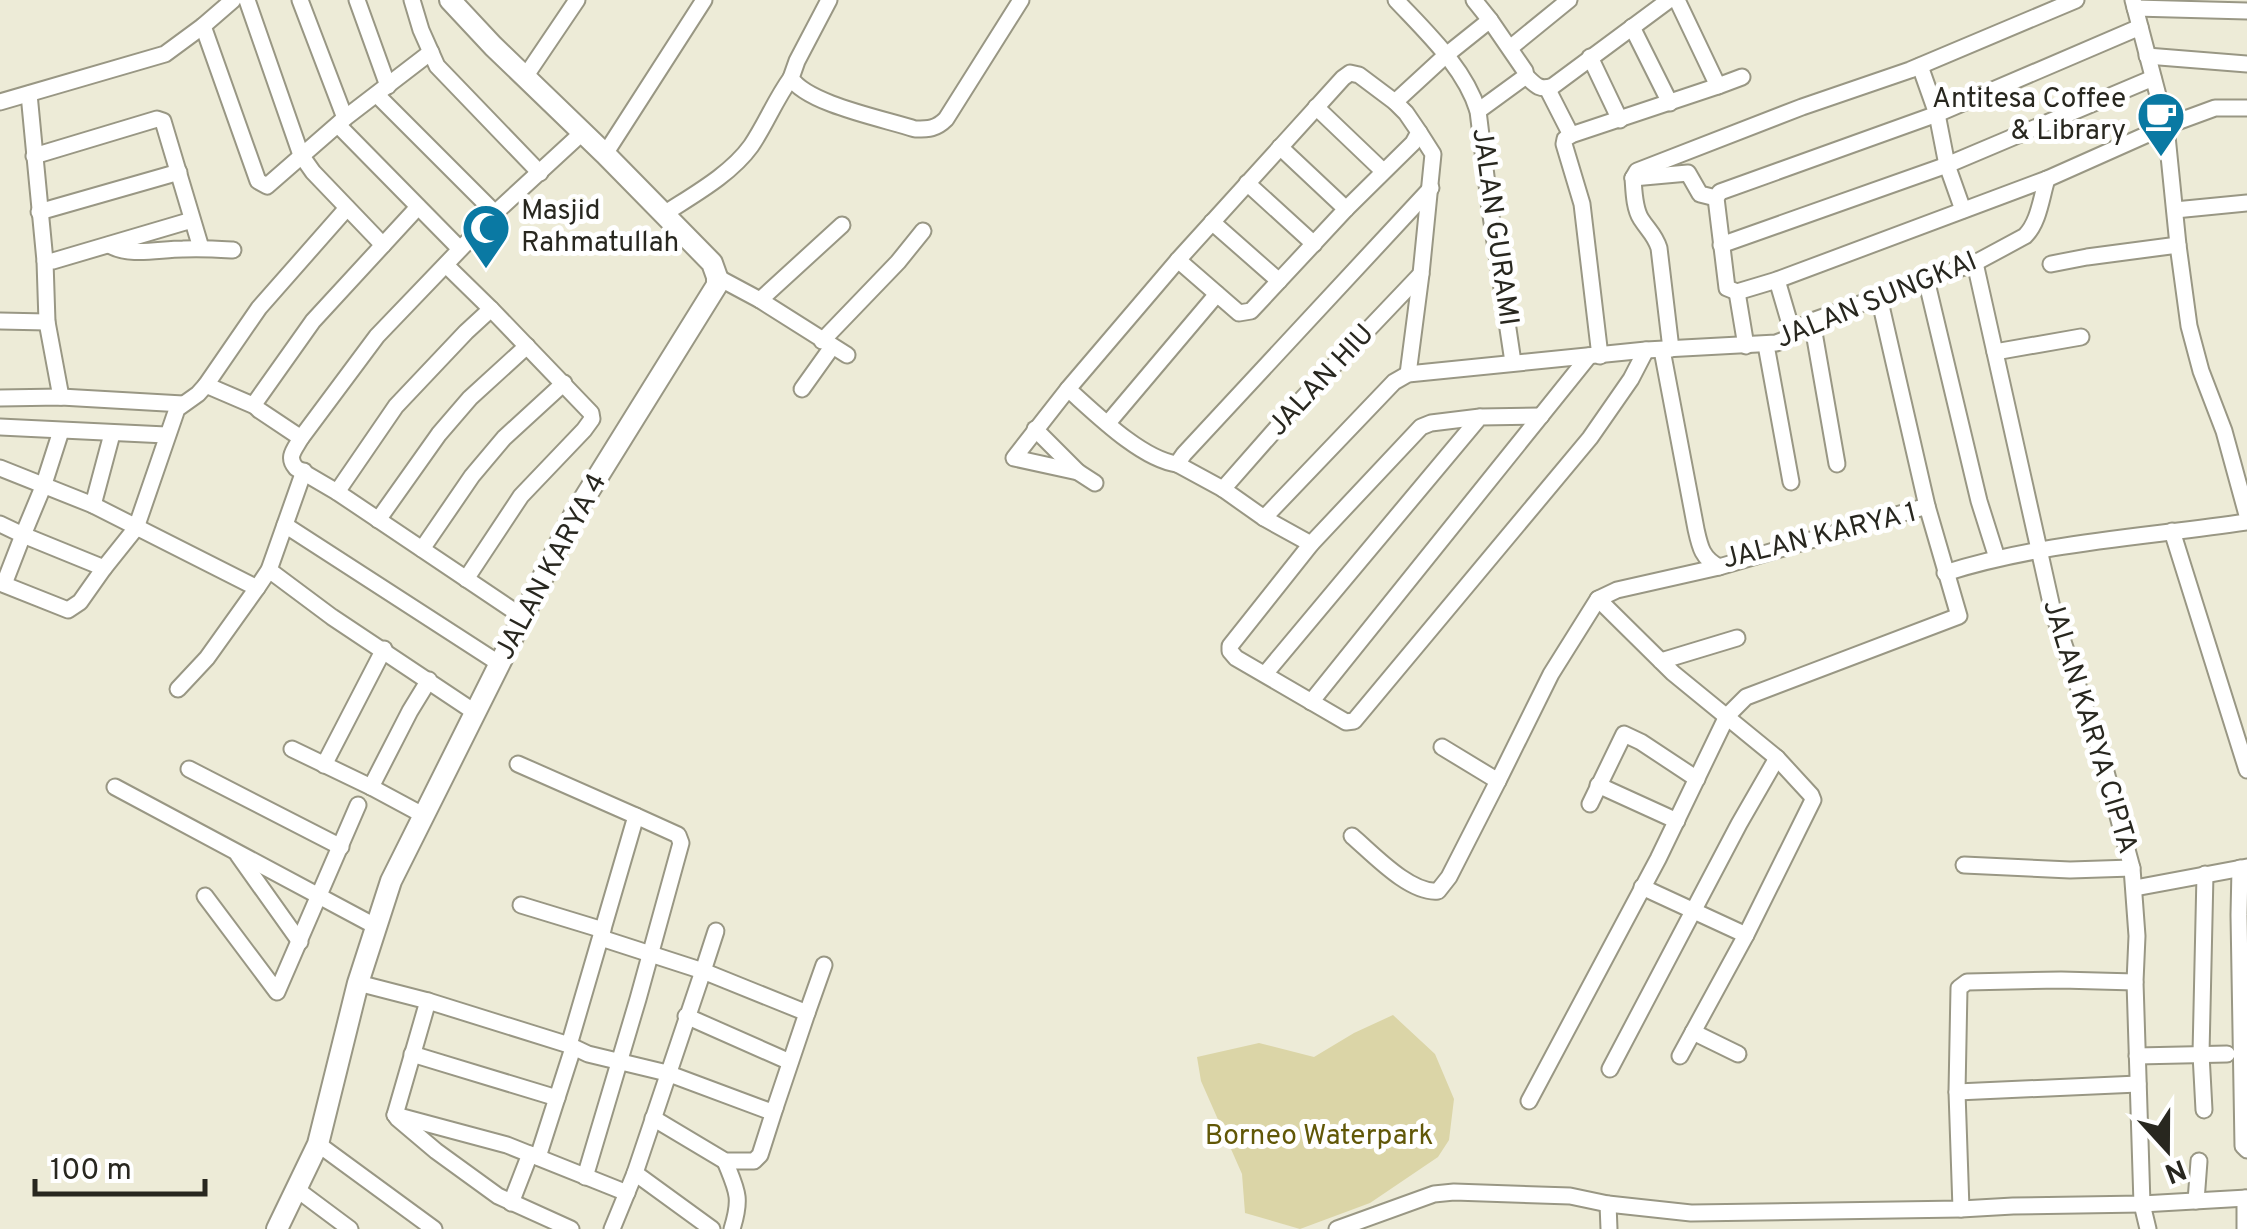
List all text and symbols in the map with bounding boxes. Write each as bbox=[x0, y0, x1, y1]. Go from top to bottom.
place label: Antitesa Coffee & Library bbox=[1932, 82, 2126, 150]
cafe icon: Antitesa Coffee & Library bbox=[2135, 90, 2187, 158]
street label: JALAN GURAMI bbox=[1462, 126, 1526, 328]
place label: Masjid Rahmatullah bbox=[521, 194, 679, 262]
mosque icon: Masjid Rahmatullah bbox=[460, 202, 512, 270]
street label: JALAN SUNGKAI bbox=[1771, 244, 1983, 358]
street label: JALAN HIU bbox=[1261, 317, 1383, 445]
street label: JALAN KARYA 4 bbox=[488, 468, 616, 666]
street label: JALAN KARYA 1 bbox=[1719, 495, 1921, 579]
street label: JALAN KARYA CIPTA bbox=[2033, 596, 2145, 858]
north arrow bbox=[2117, 1099, 2217, 1199]
park label: Borneo Waterpark bbox=[1205, 1119, 1433, 1155]
scale bar bbox=[35, 1134, 205, 1196]
text: N bbox=[2159, 1149, 2191, 1190]
text: 100 m bbox=[50, 1153, 132, 1190]

